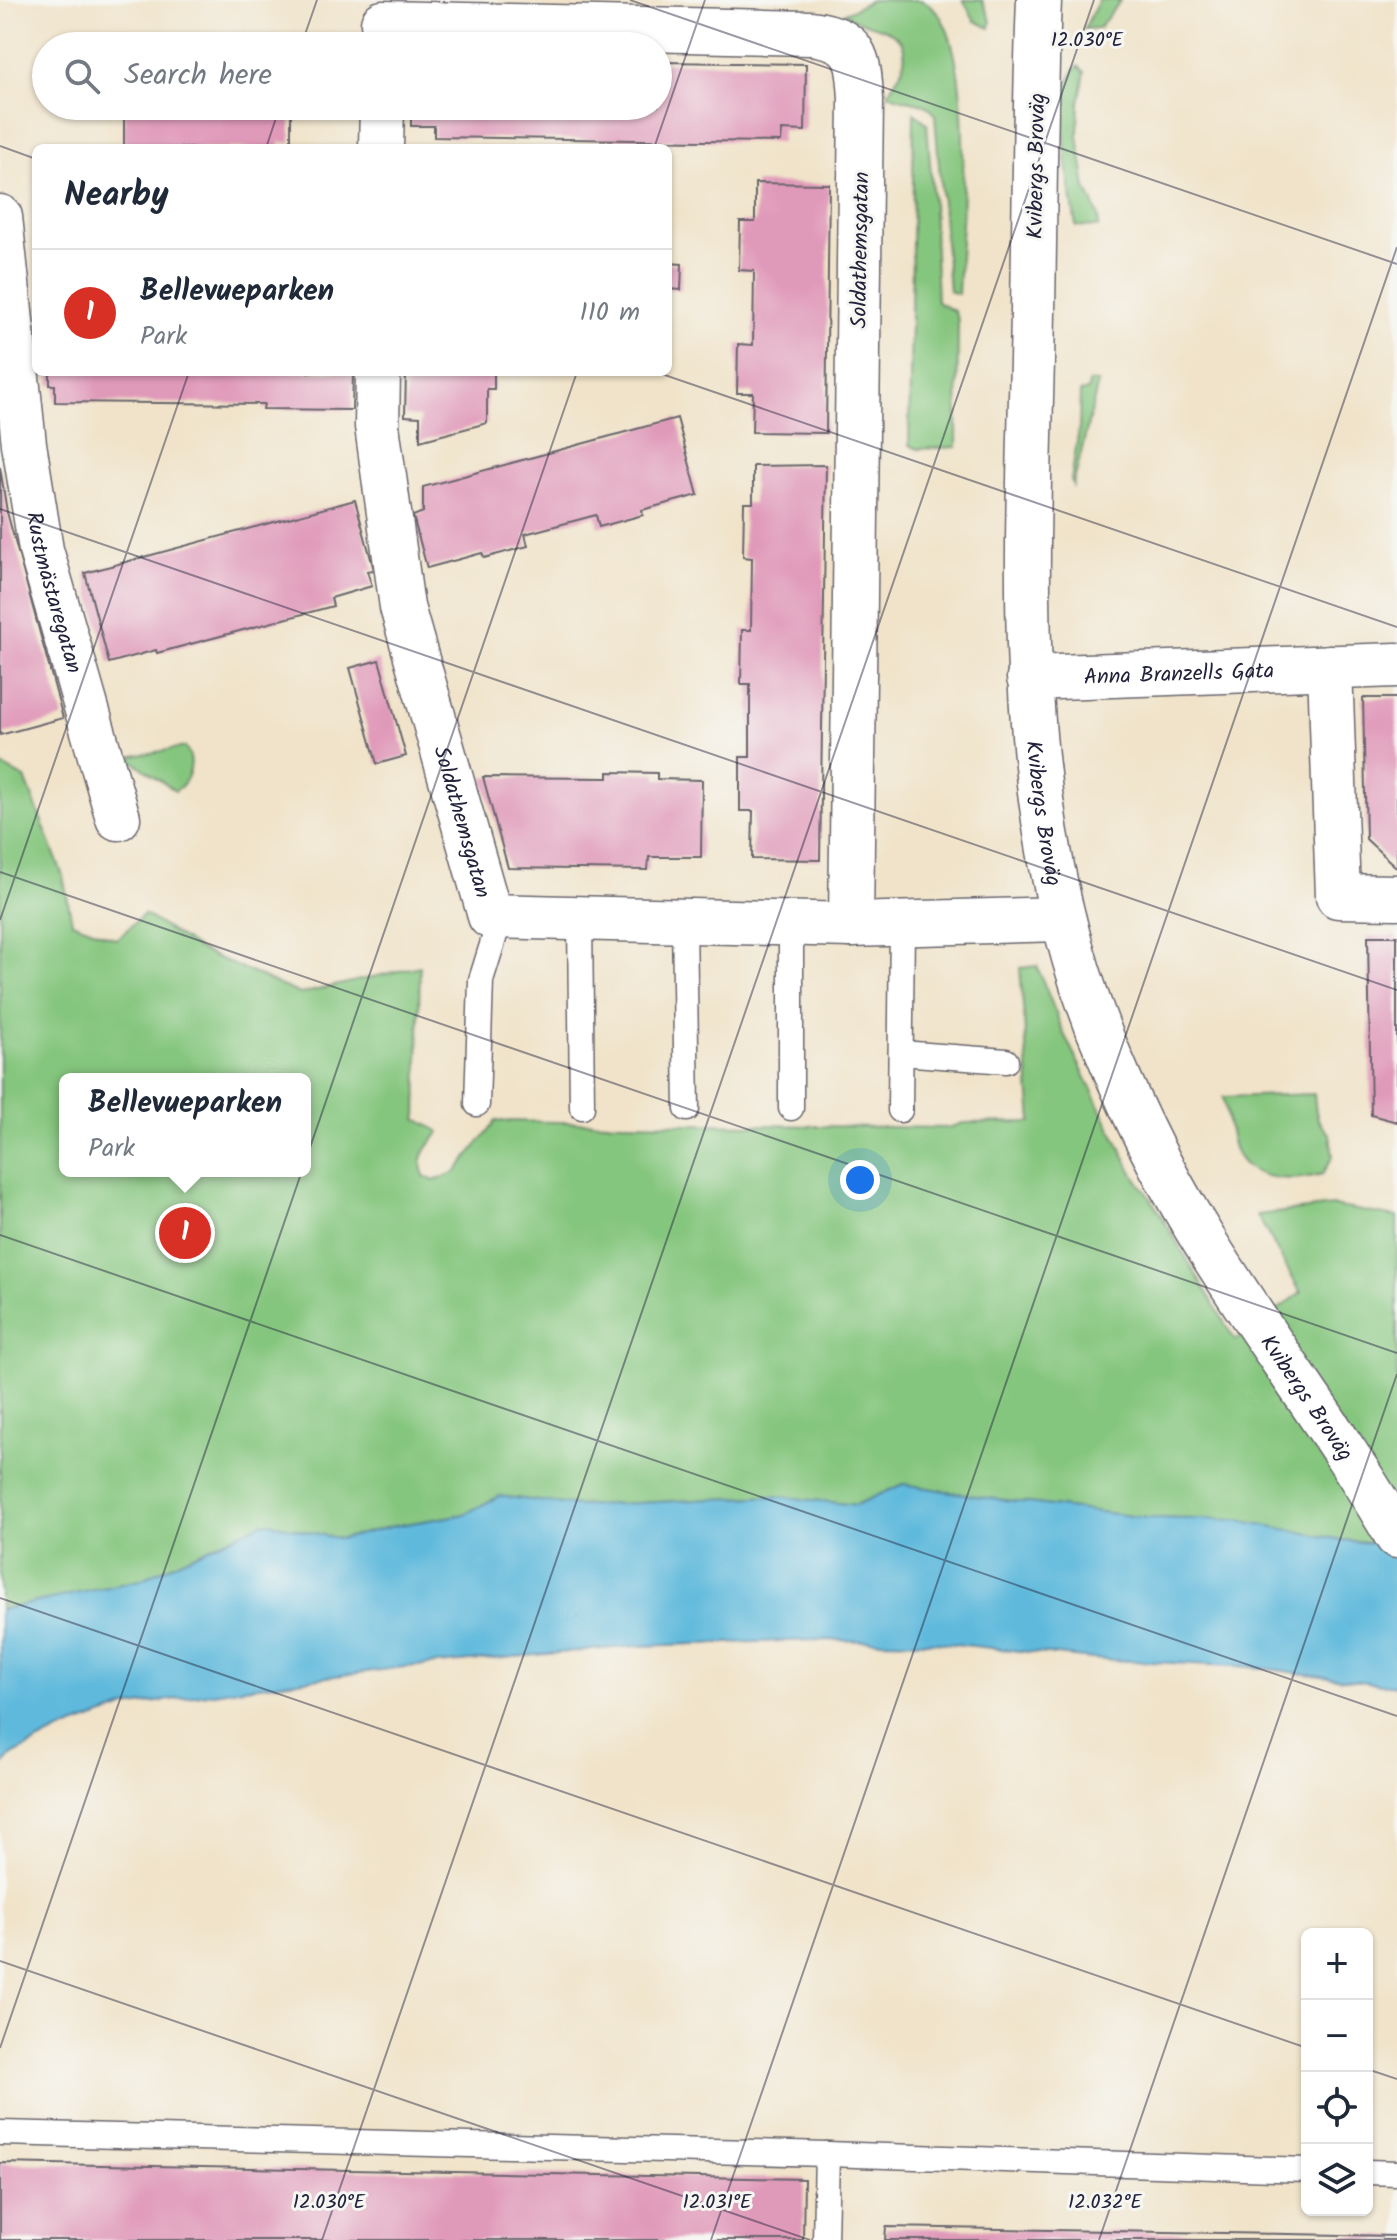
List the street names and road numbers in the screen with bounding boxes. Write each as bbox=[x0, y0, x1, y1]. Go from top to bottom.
street label: Kvibergs Broväg bbox=[1019, 93, 1056, 239]
street label: Soldathemsgatan bbox=[843, 171, 880, 329]
street label: Rustmästaregatan bbox=[15, 509, 91, 678]
street label: Anna Branzells Gata bbox=[1083, 654, 1275, 696]
street label: Kvibergs Broväg bbox=[1015, 739, 1070, 889]
street label: Soldathemsgatan bbox=[422, 742, 499, 903]
street label: Kvibergs Broväg bbox=[1250, 1328, 1361, 1469]

